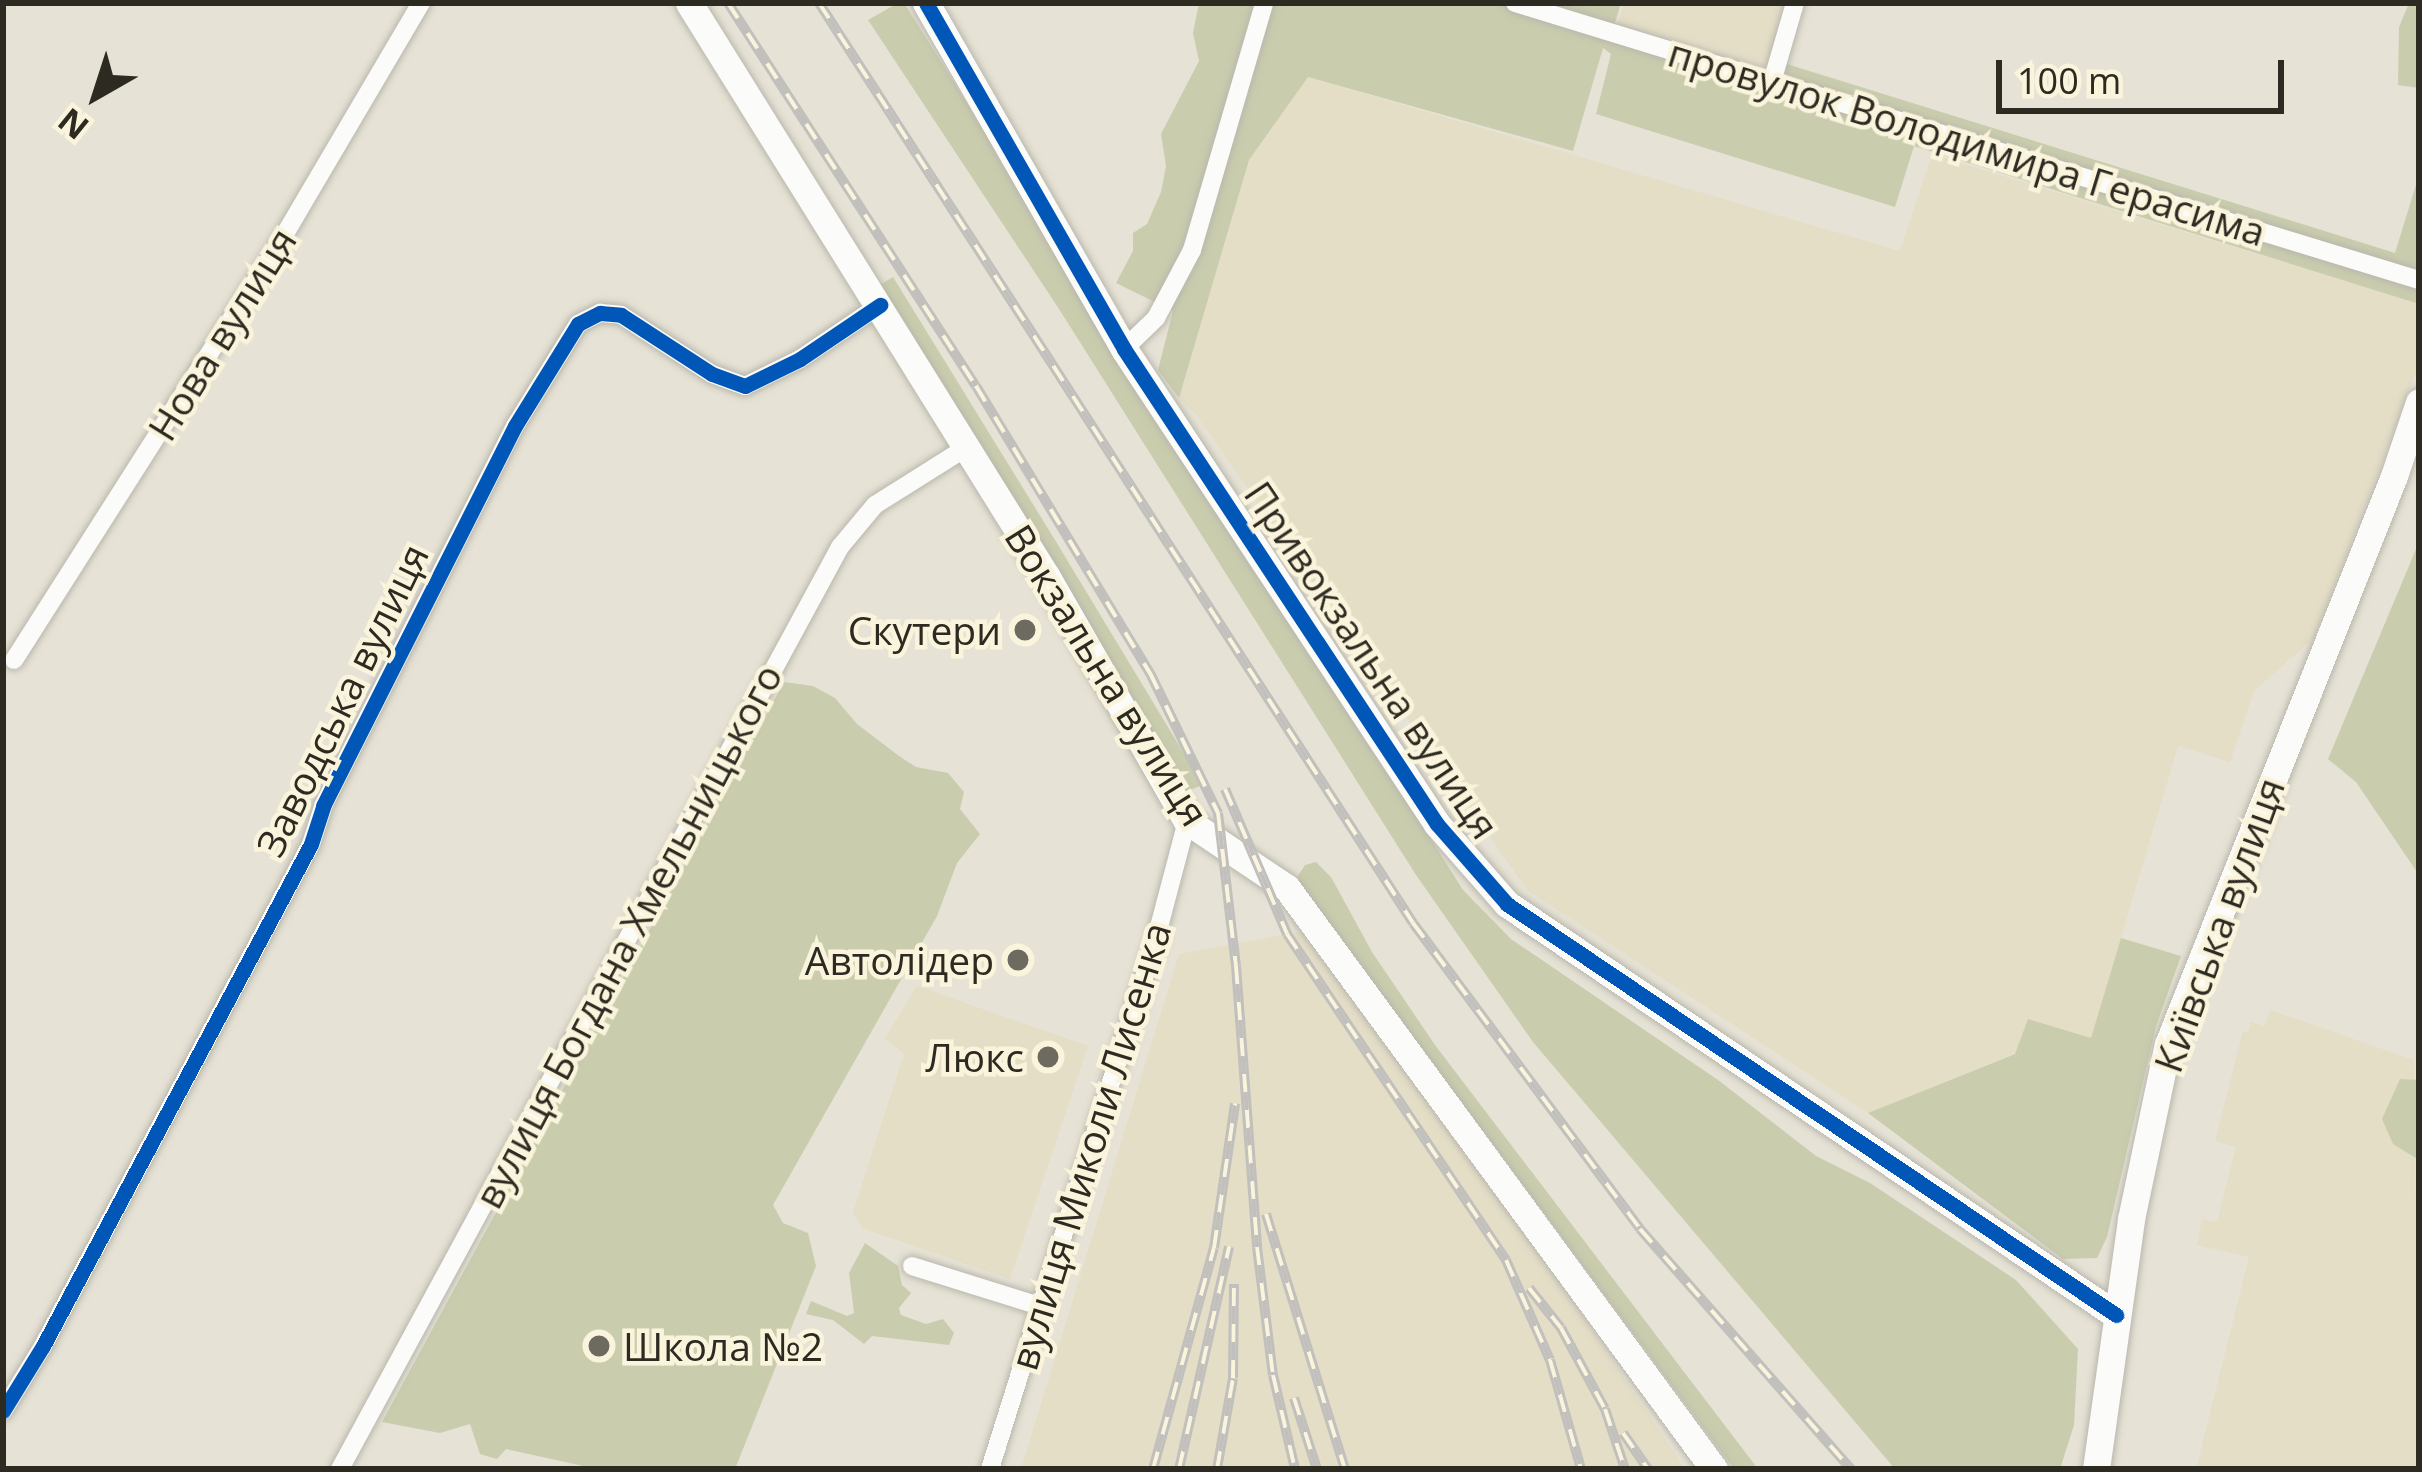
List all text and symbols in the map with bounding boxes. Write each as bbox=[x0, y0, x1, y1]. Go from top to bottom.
street label: провулок Володимира Герасима bbox=[1663, 29, 2271, 255]
north arrow bbox=[36, 36, 156, 156]
scale bar bbox=[2002, 36, 2290, 110]
text: 100 m bbox=[2017, 56, 2121, 105]
text: N bbox=[48, 98, 98, 150]
street label: Нова вулиця bbox=[138, 219, 306, 449]
street label: Привокзальна вулиця bbox=[1235, 473, 1509, 847]
street label: Вокзальна вулиця bbox=[995, 516, 1219, 834]
street label: Заводська вулиця bbox=[246, 536, 438, 864]
place label: Скутери bbox=[848, 607, 1001, 653]
marker: Скутери bbox=[1012, 617, 1038, 643]
street label: вулиця Богдана Хмельницького bbox=[464, 656, 792, 1216]
street label: Київська вулиця bbox=[2144, 772, 2294, 1078]
street label: вулиця Миколи Лисенка bbox=[1000, 917, 1180, 1375]
place label: Автолідер bbox=[805, 937, 994, 983]
marker: Автолідер bbox=[1005, 947, 1031, 973]
place label: Люкс bbox=[925, 1034, 1024, 1080]
marker: Люкс bbox=[1035, 1044, 1061, 1070]
place label: Школа №2 bbox=[623, 1323, 823, 1369]
marker: Школа №2 bbox=[586, 1333, 612, 1359]

